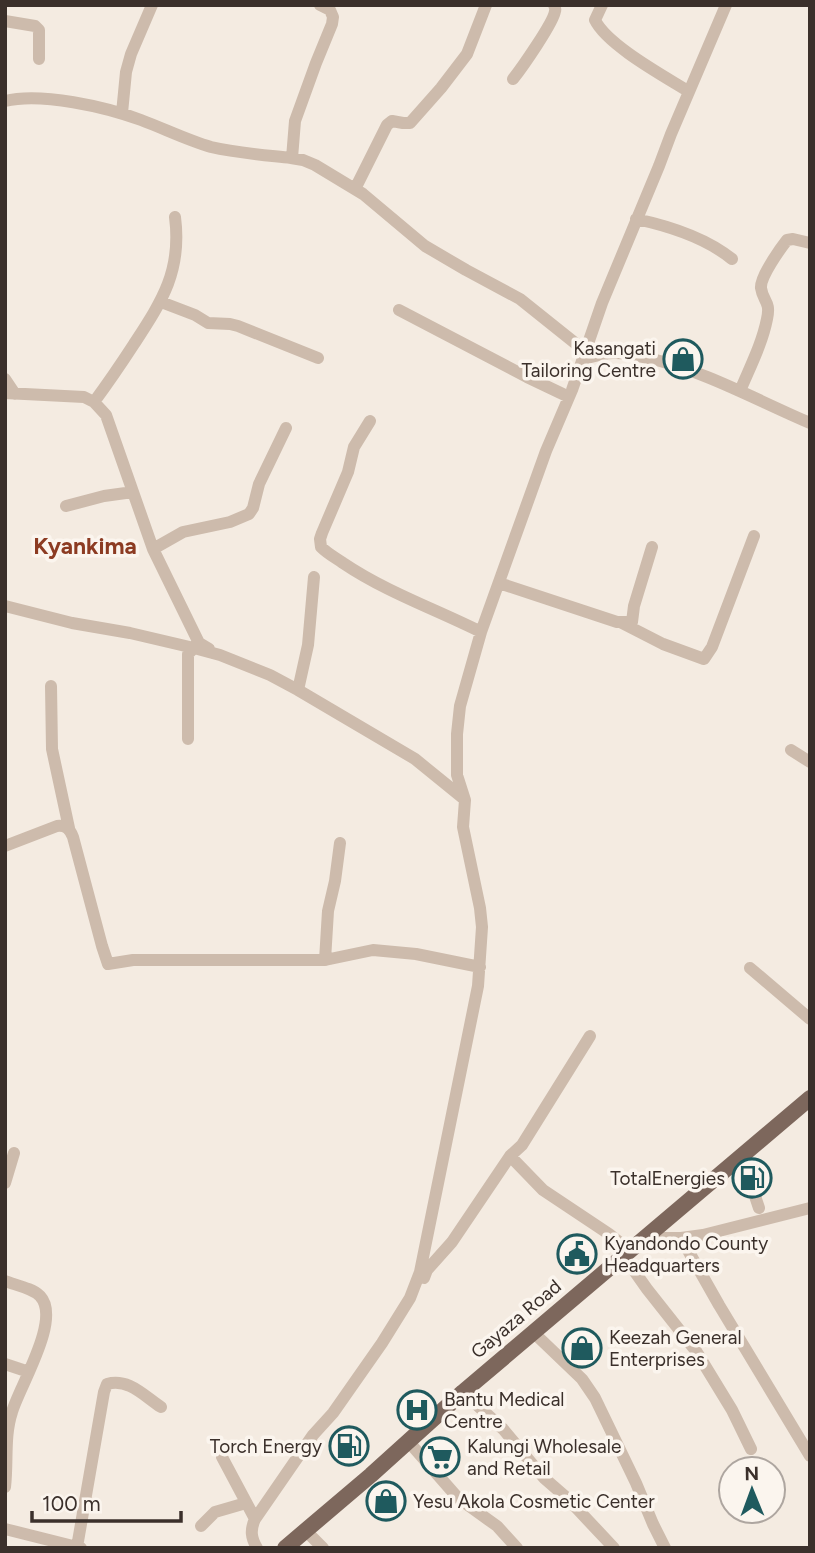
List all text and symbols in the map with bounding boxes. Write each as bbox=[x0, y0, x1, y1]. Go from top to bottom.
place label: Kasangati Tailoring Centre bbox=[521, 337, 656, 382]
shop icon: Kasangati Tailoring Centre bbox=[662, 338, 704, 380]
district label: Kyankima bbox=[33, 532, 137, 560]
fuel station icon: TotalEnergies bbox=[731, 1157, 773, 1199]
place label: TotalEnergies bbox=[610, 1167, 725, 1190]
place label: Kyandondo County Headquarters bbox=[604, 1232, 768, 1277]
public building icon: Kyandondo County Headquarters bbox=[556, 1233, 598, 1275]
street label: Gayaza Road bbox=[466, 1275, 566, 1363]
place label: Keezah General Enterprises bbox=[609, 1326, 742, 1371]
shop icon: Keezah General Enterprises bbox=[561, 1327, 603, 1369]
place label: Bantu Medical Centre bbox=[444, 1388, 565, 1433]
hospital icon: Bantu Medical Centre bbox=[396, 1389, 438, 1431]
fuel station icon: Torch Energy bbox=[328, 1425, 370, 1467]
place label: Torch Energy bbox=[210, 1435, 322, 1458]
place label: Kalungi Wholesale and Retail bbox=[467, 1435, 621, 1480]
supermarket icon: Kalungi Wholesale and Retail bbox=[419, 1436, 461, 1478]
north arrow bbox=[717, 1455, 787, 1525]
text: N bbox=[744, 1462, 759, 1485]
scale bar bbox=[32, 1480, 180, 1524]
shop icon: Yesu Akola Cosmetic Center bbox=[365, 1480, 407, 1522]
place label: Yesu Akola Cosmetic Center bbox=[413, 1490, 655, 1513]
text: 100 m bbox=[42, 1491, 101, 1516]

